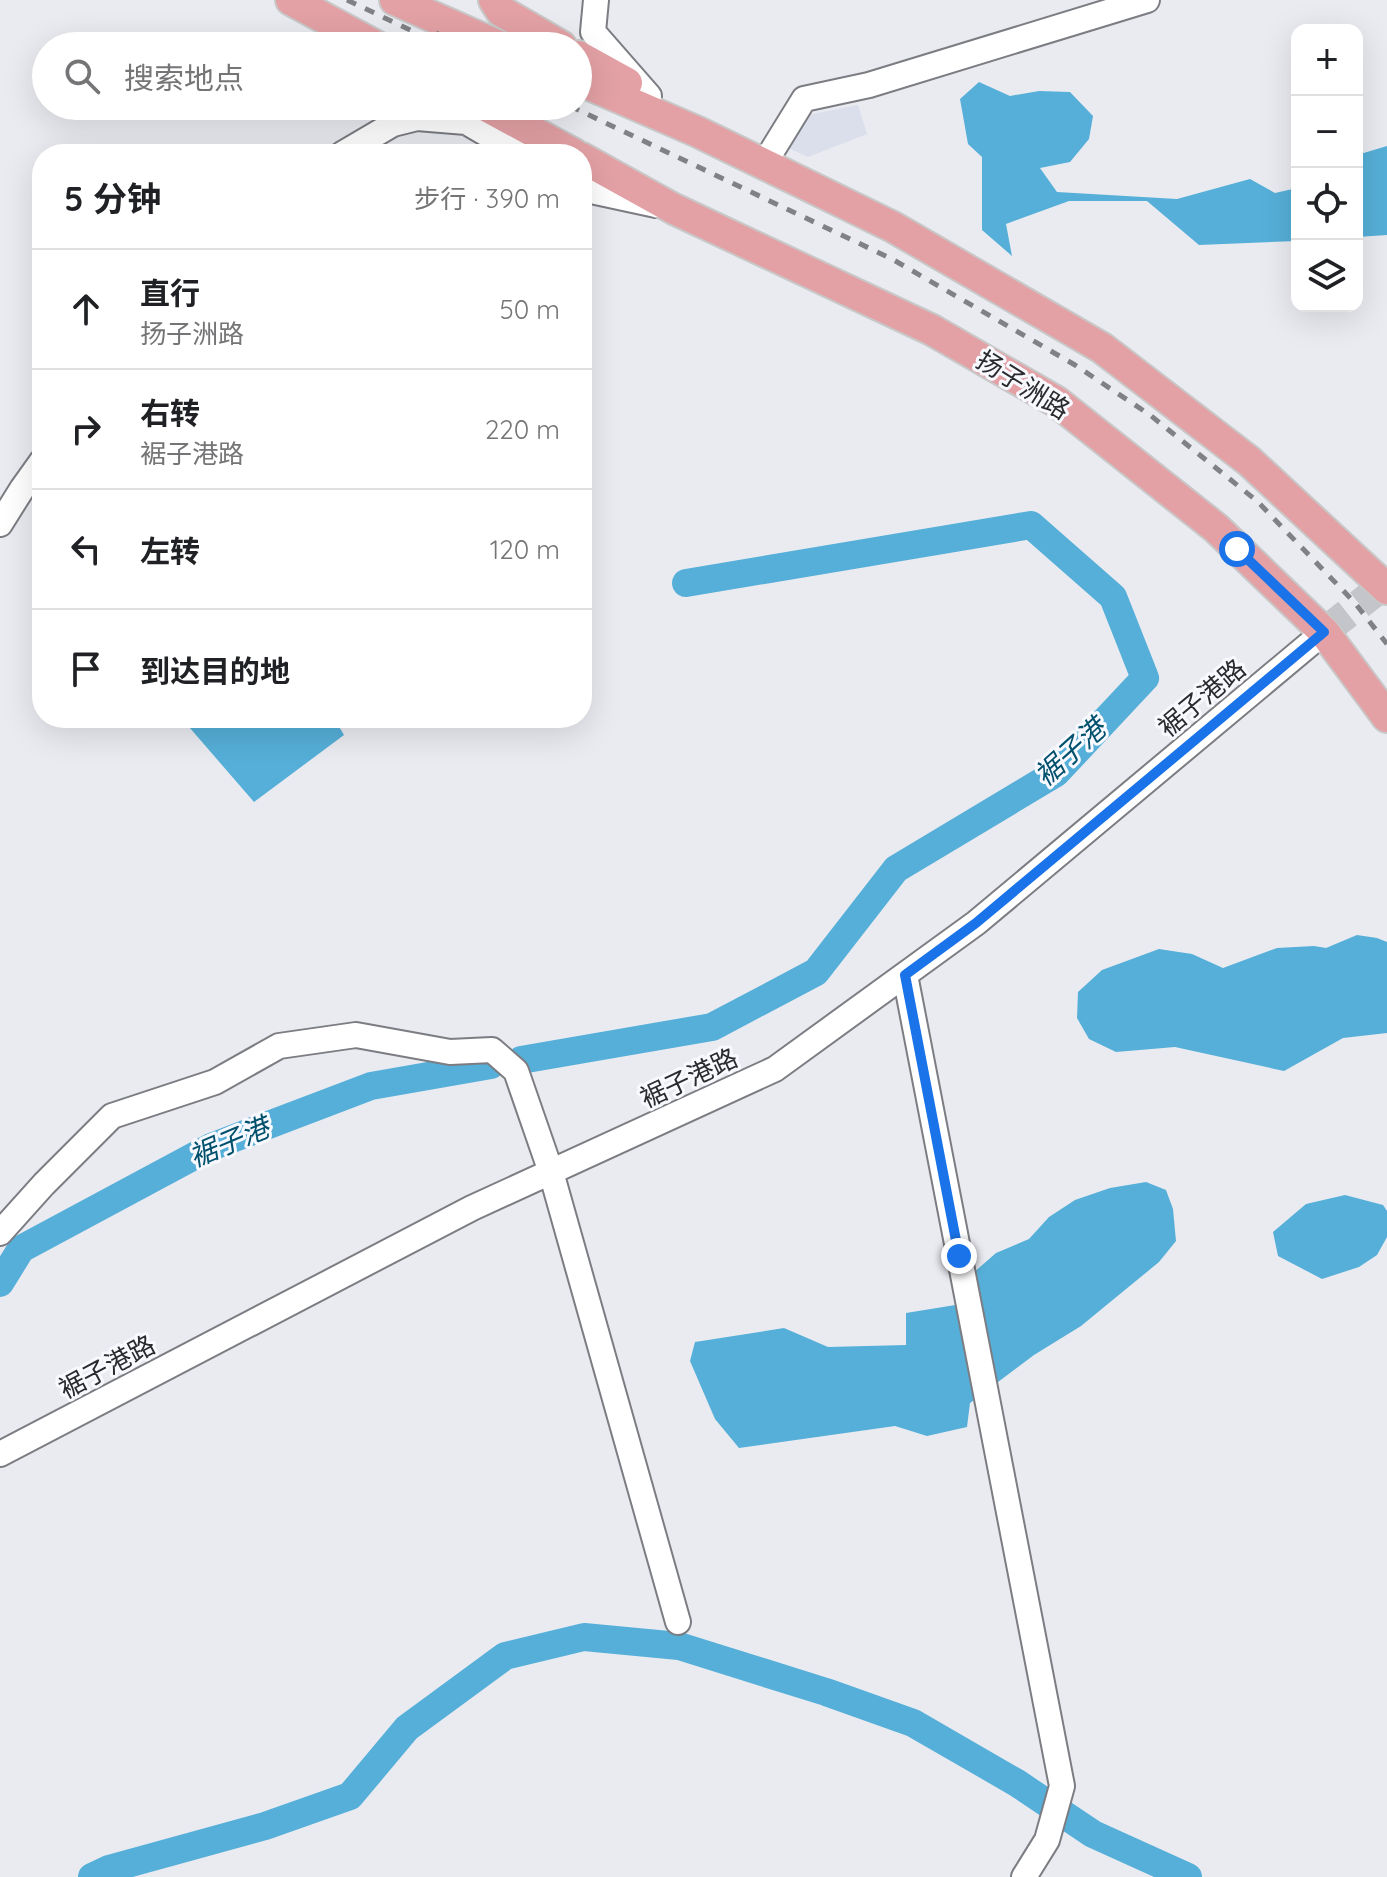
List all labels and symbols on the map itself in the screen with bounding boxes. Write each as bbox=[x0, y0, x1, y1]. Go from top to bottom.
street label: 扬子洲路 bbox=[970, 343, 1076, 426]
route start bbox=[1219, 531, 1255, 567]
street label: 裾子港路 bbox=[1151, 652, 1252, 744]
water label: 裾子港 bbox=[1027, 708, 1116, 793]
street label: 裾子港路 bbox=[635, 1041, 743, 1114]
water label: 裾子港 bbox=[183, 1107, 278, 1174]
route end bbox=[941, 1238, 977, 1274]
street label: 裾子港路 bbox=[53, 1328, 160, 1406]

